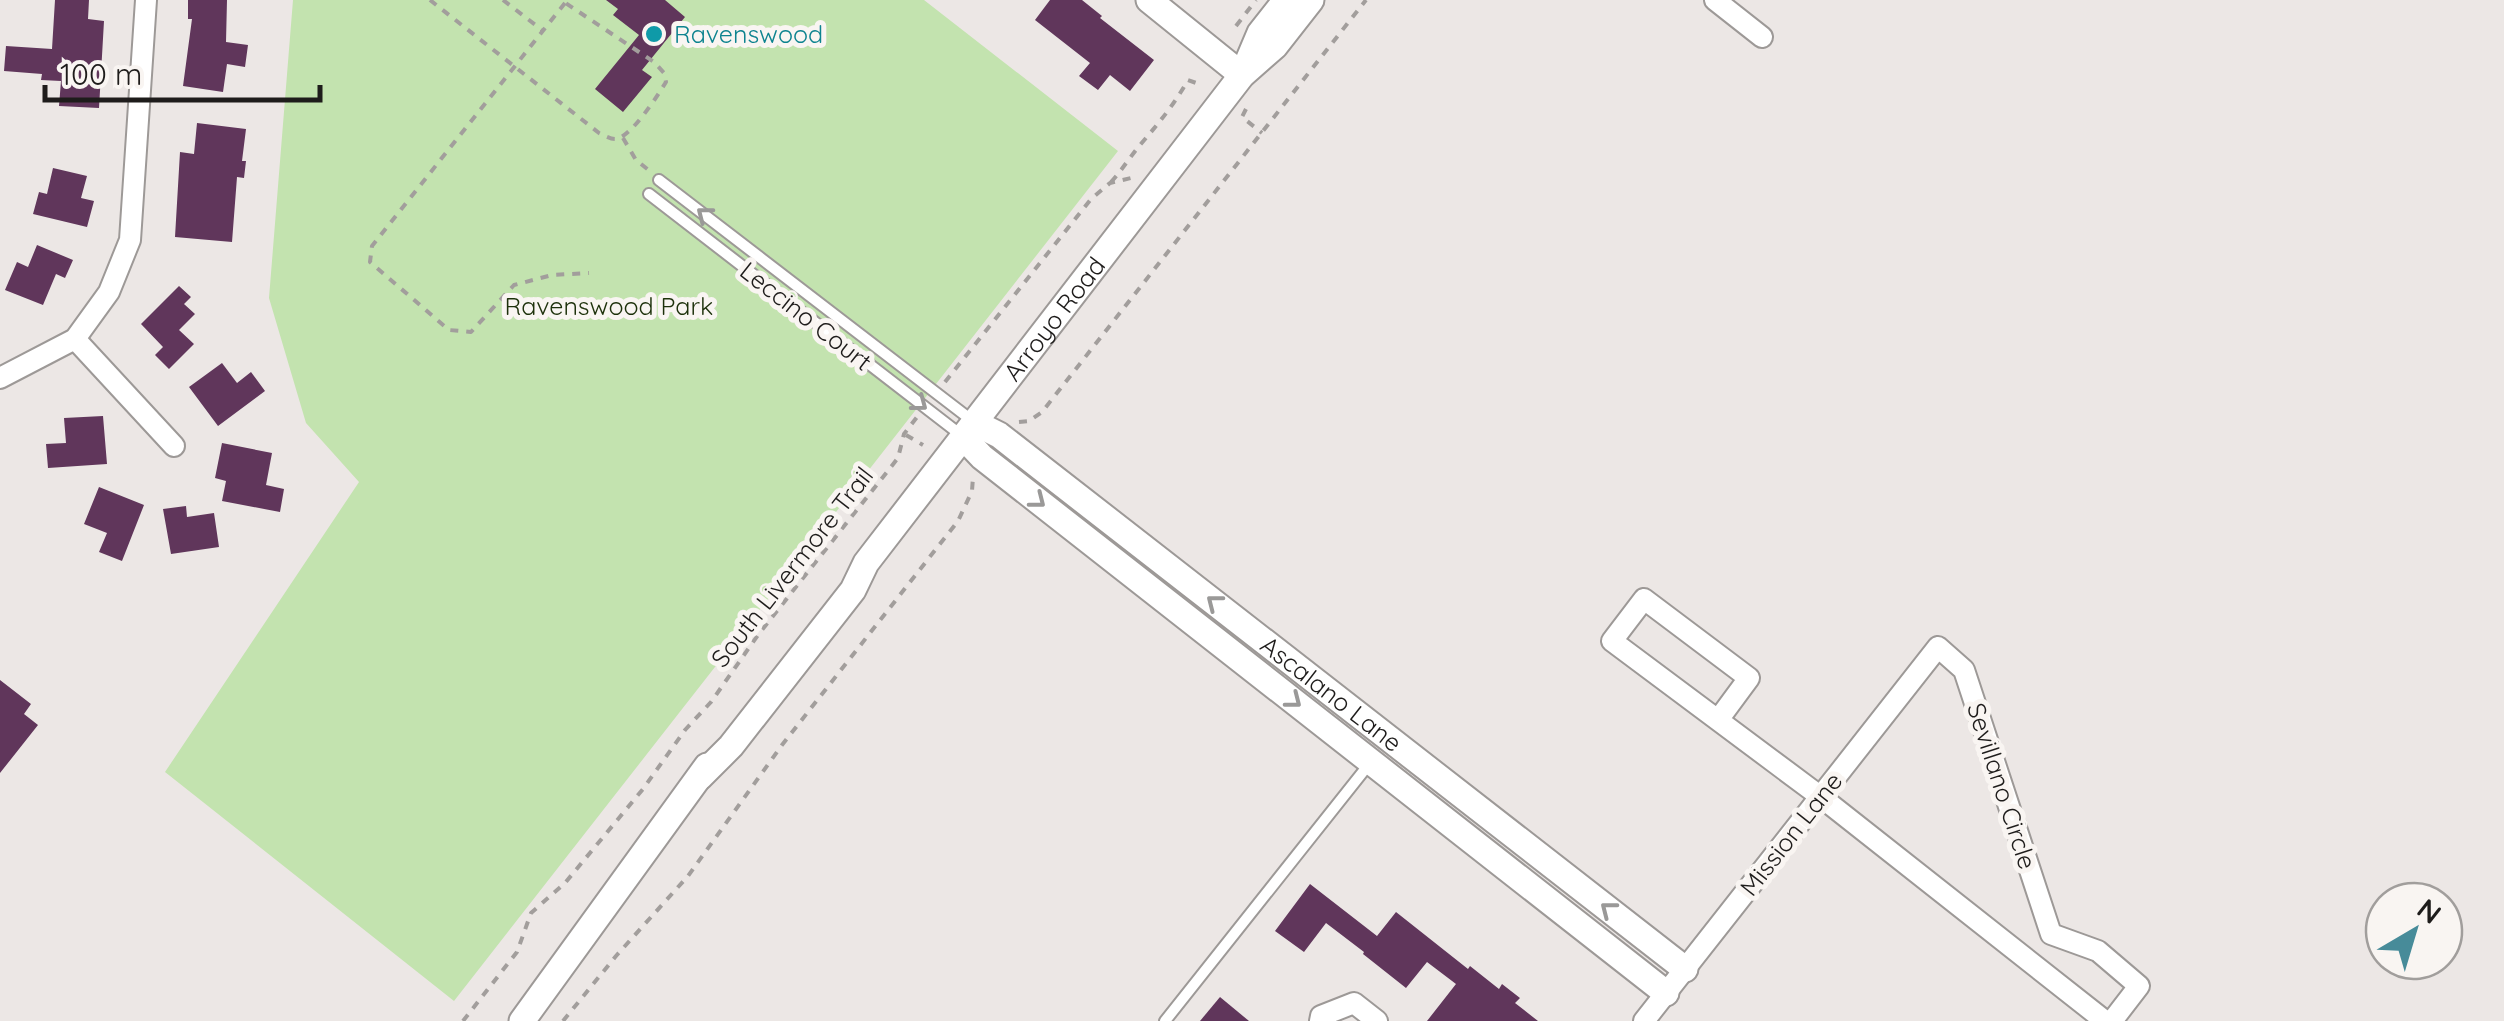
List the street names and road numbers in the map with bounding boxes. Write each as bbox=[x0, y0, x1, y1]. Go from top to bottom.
street label: Arroyo Road bbox=[996, 250, 1111, 387]
street label: Leccino Court bbox=[734, 255, 878, 377]
street label: South Livermore Trail bbox=[704, 460, 879, 673]
street label: Ascalano Lane bbox=[1255, 629, 1408, 758]
street label: Sevillano Circle bbox=[1961, 699, 2044, 873]
street label: Mission Lane bbox=[1733, 766, 1848, 902]

